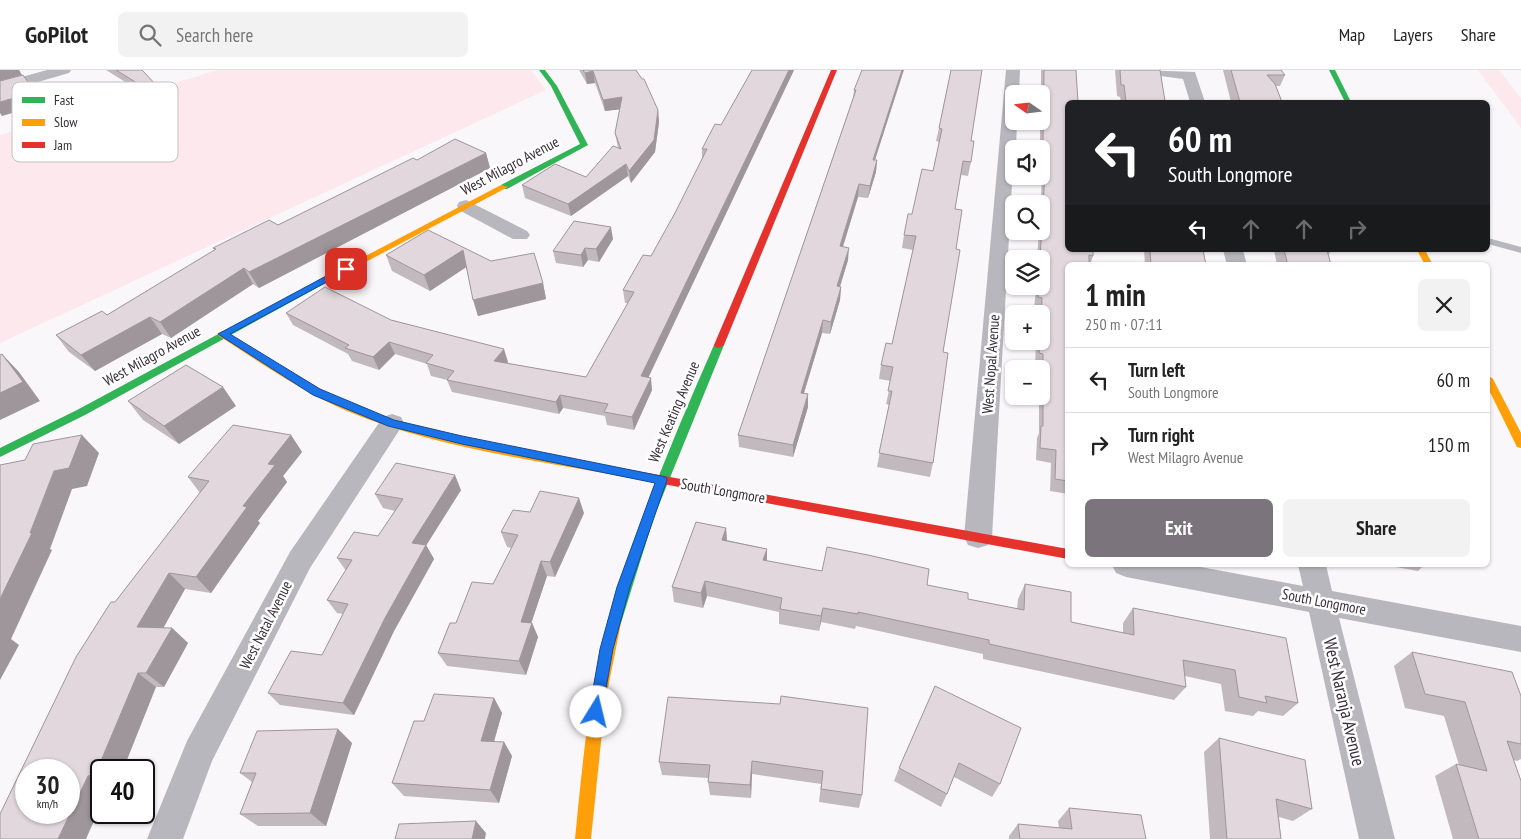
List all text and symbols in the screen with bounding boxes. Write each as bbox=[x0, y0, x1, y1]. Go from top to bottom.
search box bbox=[118, 12, 468, 57]
text: GoPilot bbox=[25, 19, 88, 50]
icon: search bbox=[136, 21, 164, 49]
text: Search here bbox=[176, 23, 253, 47]
text: Map bbox=[1339, 23, 1365, 46]
text: Layers bbox=[1393, 23, 1433, 46]
text: Share bbox=[1461, 23, 1496, 46]
legend bbox=[12, 82, 178, 162]
north arrow bbox=[1005, 85, 1050, 130]
map controls bbox=[1005, 85, 1050, 405]
text: Fast bbox=[54, 91, 74, 109]
text: Slow bbox=[54, 113, 78, 131]
text: 60 m bbox=[1168, 116, 1232, 162]
icon: left bbox=[1085, 120, 1150, 185]
street label: West Milagro Avenue bbox=[458, 132, 562, 199]
text: Jam bbox=[53, 136, 72, 154]
button: sound bbox=[1005, 140, 1050, 185]
text: South Longmore bbox=[1168, 160, 1293, 188]
button: search bbox=[1005, 195, 1050, 240]
icon: left bbox=[1184, 215, 1212, 243]
icon: ahead bbox=[1237, 215, 1265, 243]
icon: ahead bbox=[1290, 215, 1318, 243]
icon: right bbox=[1343, 215, 1371, 243]
pin bbox=[325, 248, 367, 290]
button: layers bbox=[1005, 250, 1050, 295]
icon: arrive bbox=[332, 255, 360, 283]
text: 1 min bbox=[1085, 275, 1146, 314]
button: close bbox=[1418, 279, 1470, 331]
button: + bbox=[1005, 305, 1050, 350]
street label: West Nopal Avenue bbox=[978, 314, 1003, 414]
text: 250 m · 07:11 bbox=[1085, 314, 1163, 334]
street label: West Milagro Avenue bbox=[100, 321, 204, 390]
street label: West Keating Avenue bbox=[644, 358, 703, 465]
text: Turn left bbox=[1128, 358, 1185, 382]
button: − bbox=[1005, 360, 1050, 405]
icon: left bbox=[1085, 366, 1113, 394]
text: 60 m bbox=[1437, 368, 1470, 392]
text: South Longmore bbox=[1128, 382, 1219, 402]
text: Turn right bbox=[1128, 423, 1194, 447]
icon: right bbox=[1085, 431, 1113, 459]
text: 150 m bbox=[1428, 433, 1470, 457]
text: West Milagro Avenue bbox=[1128, 447, 1243, 467]
street label: South Longmore bbox=[680, 474, 767, 507]
button: Exit bbox=[1085, 499, 1273, 557]
button: Share bbox=[1283, 499, 1470, 557]
street label: West Natal Avenue bbox=[235, 577, 296, 672]
street label: South Longmore bbox=[1281, 584, 1368, 619]
street label: West Naranja Avenue bbox=[1319, 636, 1370, 768]
position arrow bbox=[569, 685, 621, 737]
speed limit sign: 40 bbox=[90, 759, 155, 824]
text: 30 bbox=[36, 769, 59, 801]
text: km/h bbox=[37, 796, 58, 811]

